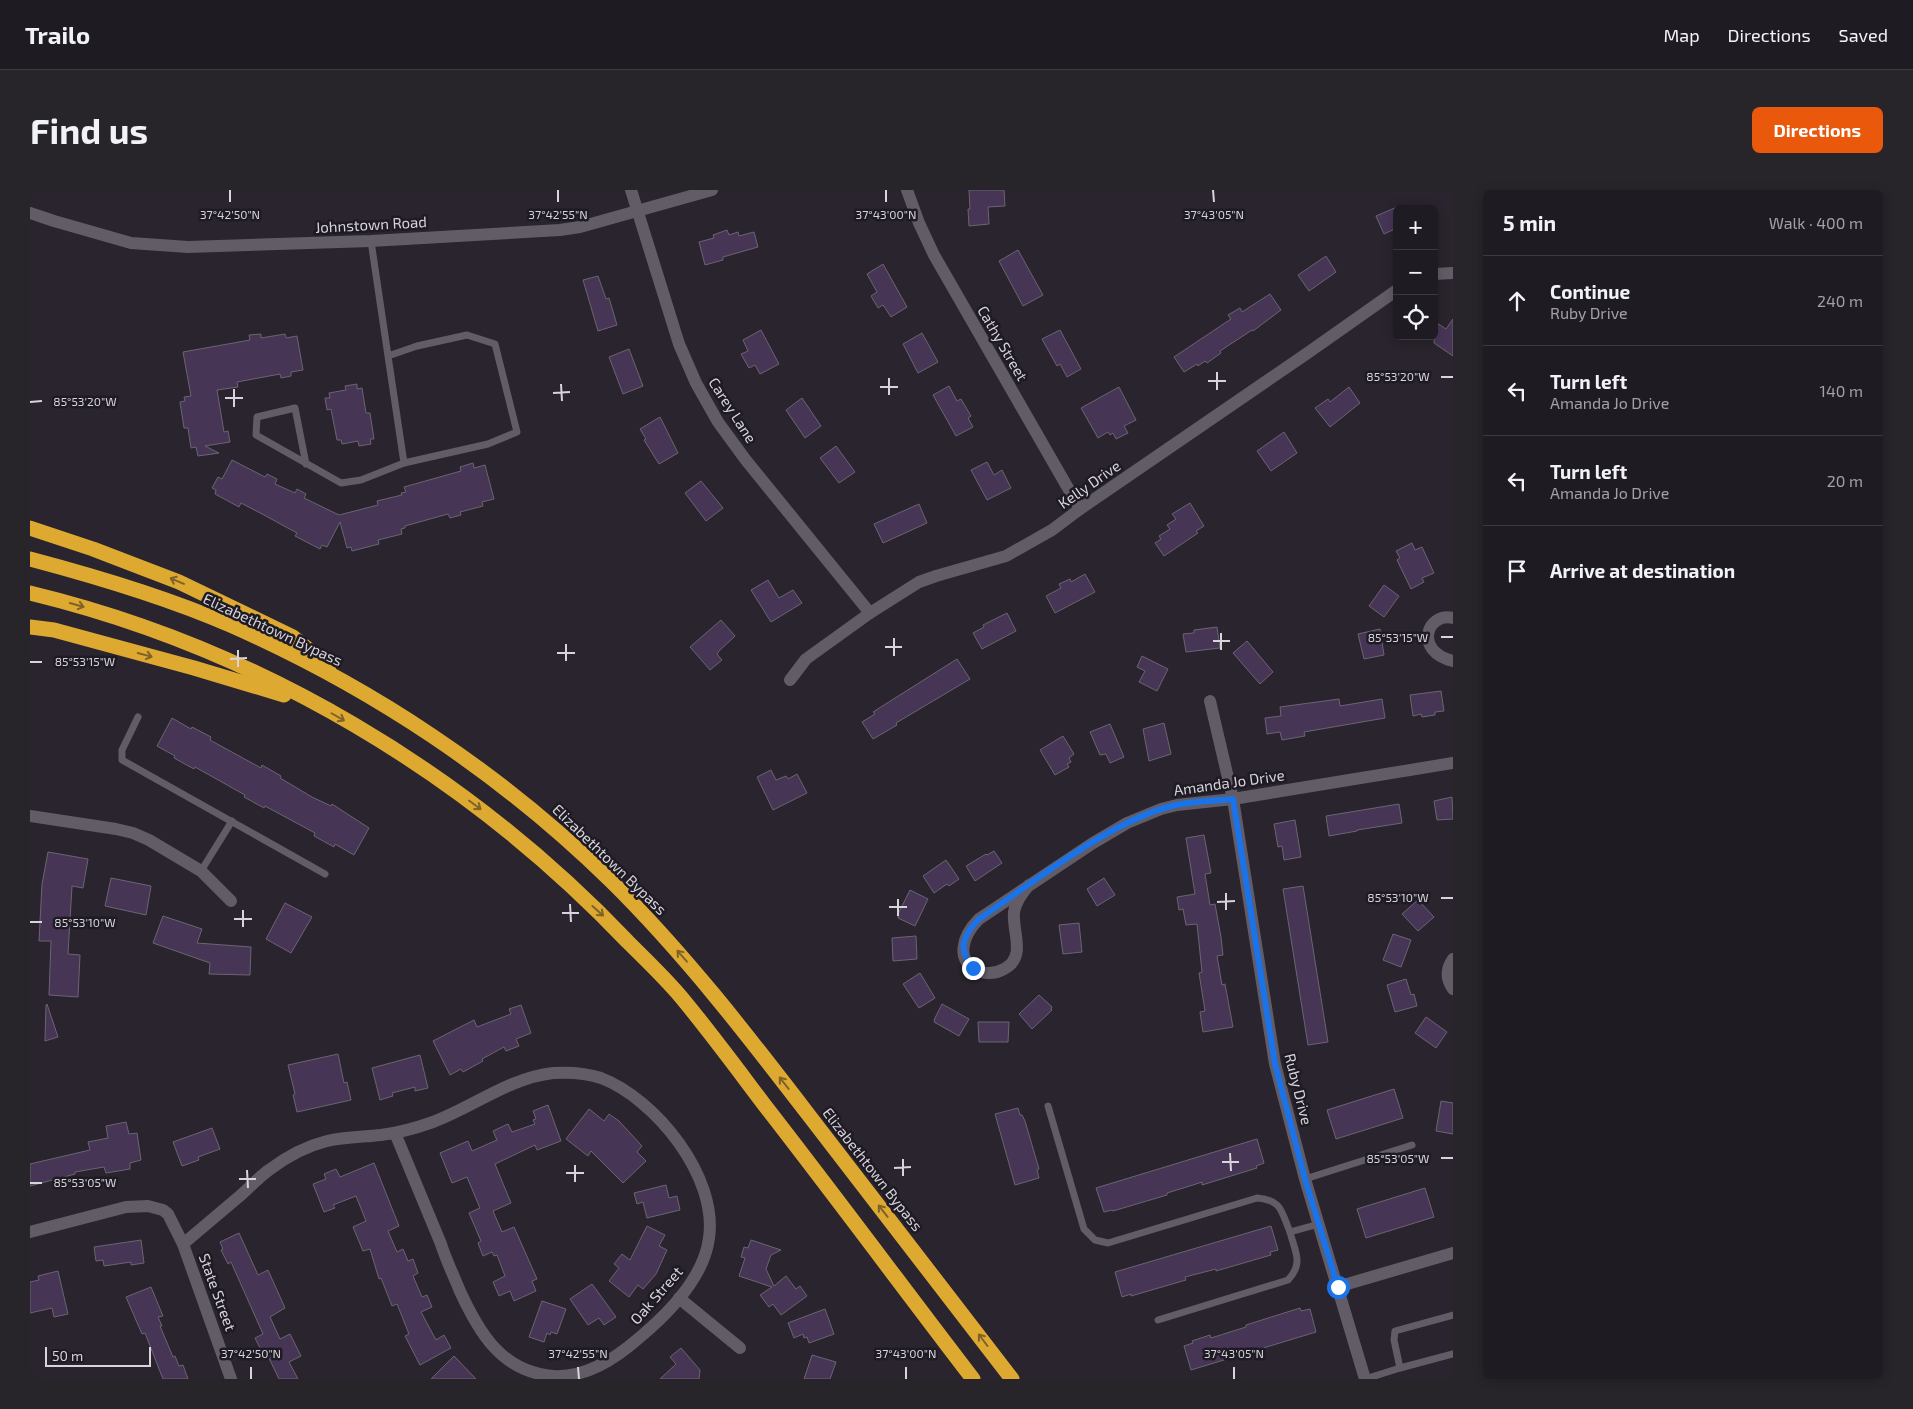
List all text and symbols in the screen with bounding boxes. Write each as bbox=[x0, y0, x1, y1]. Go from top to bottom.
text: Trailo bbox=[25, 20, 90, 49]
text: Map bbox=[1663, 24, 1700, 46]
text: Directions bbox=[1728, 24, 1811, 46]
text: Saved bbox=[1839, 24, 1888, 46]
button: Directions bbox=[1752, 107, 1883, 153]
text: Find us bbox=[30, 109, 148, 151]
map controls bbox=[1393, 205, 1438, 340]
button: + bbox=[1393, 205, 1438, 250]
text: 37°42'50"N bbox=[200, 207, 260, 221]
text: 37°42'55"N bbox=[528, 207, 588, 221]
text: 37°43'00"N bbox=[856, 207, 916, 221]
text: 37°43'05"N bbox=[1184, 207, 1244, 221]
text: 5 min bbox=[1503, 210, 1556, 235]
street label: Johnstown Road bbox=[315, 212, 427, 236]
text: Walk · 400 m bbox=[1769, 213, 1863, 232]
button: − bbox=[1393, 250, 1438, 295]
text: Continue bbox=[1550, 280, 1630, 303]
icon: ahead bbox=[1503, 287, 1531, 315]
text: 240 m bbox=[1817, 291, 1863, 310]
button: locate bbox=[1393, 295, 1438, 340]
street label: Cathy Street bbox=[974, 302, 1032, 384]
text: Ruby Drive bbox=[1550, 303, 1628, 322]
text: 85°53'20"W bbox=[1366, 369, 1430, 383]
text: Turn left bbox=[1550, 370, 1627, 393]
street label: Carey Lane bbox=[705, 374, 761, 446]
icon: left bbox=[1503, 377, 1531, 405]
text: 140 m bbox=[1820, 381, 1863, 400]
text: Amanda Jo Drive bbox=[1550, 393, 1669, 412]
text: 85°53'20"W bbox=[53, 394, 117, 408]
street label: Kelly Drive bbox=[1054, 456, 1124, 512]
text: Turn left bbox=[1550, 460, 1627, 483]
icon: left bbox=[1503, 467, 1531, 495]
text: 20 m bbox=[1827, 471, 1863, 490]
text: Amanda Jo Drive bbox=[1550, 483, 1669, 502]
icon: arrive bbox=[1503, 557, 1531, 585]
text: Arrive at destination bbox=[1550, 559, 1735, 582]
one-way arrow bbox=[170, 576, 185, 586]
street label: Elizabethtown Bypass bbox=[201, 589, 345, 669]
one-way arrow bbox=[69, 601, 85, 611]
text: 85°53'15"W bbox=[1368, 630, 1428, 644]
one-way arrow bbox=[137, 651, 153, 660]
text: 85°53'15"W bbox=[55, 654, 115, 668]
one-way arrow bbox=[331, 712, 346, 722]
street label: Amanda Jo Drive bbox=[1172, 765, 1286, 799]
one-way arrow bbox=[468, 800, 482, 810]
street label: Elizabethtown Bypass bbox=[549, 800, 671, 918]
text: 85°53'10"W bbox=[1367, 890, 1429, 904]
one-way arrow bbox=[591, 905, 604, 917]
text: 85°53'10"W bbox=[54, 915, 116, 929]
one-way arrow bbox=[676, 950, 688, 963]
route end bbox=[962, 957, 985, 980]
street label: Ruby Drive bbox=[1281, 1051, 1317, 1127]
one-way arrow bbox=[779, 1076, 789, 1090]
street label: Elizabethtown Bypass bbox=[819, 1104, 927, 1234]
text: 85°53'05"W bbox=[1367, 1151, 1429, 1165]
text: 85°53'05"W bbox=[54, 1175, 116, 1189]
one-way arrow bbox=[878, 1205, 889, 1218]
street label: State Street bbox=[196, 1251, 240, 1333]
street label: Oak Street bbox=[626, 1262, 686, 1328]
route start bbox=[1327, 1276, 1350, 1299]
one-way arrow bbox=[977, 1334, 988, 1347]
scale bar bbox=[45, 1344, 151, 1367]
text: 37°42'50"N bbox=[221, 1346, 281, 1360]
text: 37°42'55"N bbox=[548, 1346, 608, 1360]
text: 37°43'00"N bbox=[876, 1346, 936, 1360]
text: 37°43'05"N bbox=[1204, 1346, 1264, 1360]
text: 50 m bbox=[52, 1347, 83, 1364]

